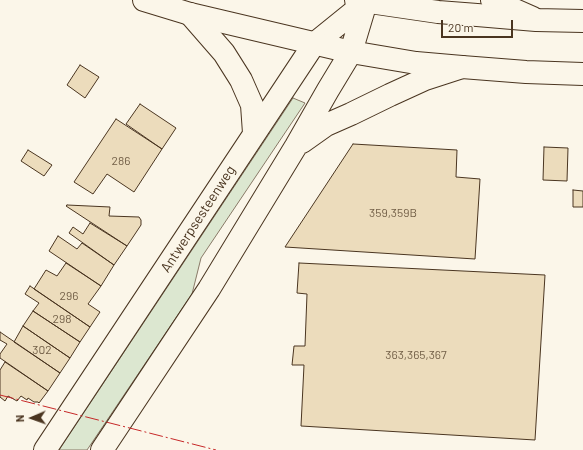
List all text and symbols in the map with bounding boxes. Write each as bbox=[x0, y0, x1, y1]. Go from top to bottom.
scale bar bbox=[443, 12, 515, 38]
text: 20 m bbox=[448, 20, 474, 34]
house number: 286 bbox=[112, 154, 130, 168]
street label: Antwerpsesteenweg bbox=[157, 162, 239, 276]
house number: 359,359B bbox=[369, 206, 417, 220]
house number: 296 bbox=[60, 289, 78, 303]
house number: 298 bbox=[53, 312, 71, 326]
house number: 302 bbox=[32, 343, 52, 357]
house number: 363,365,367 bbox=[385, 348, 447, 362]
north arrow bbox=[12, 398, 52, 438]
text: N bbox=[13, 415, 26, 422]

